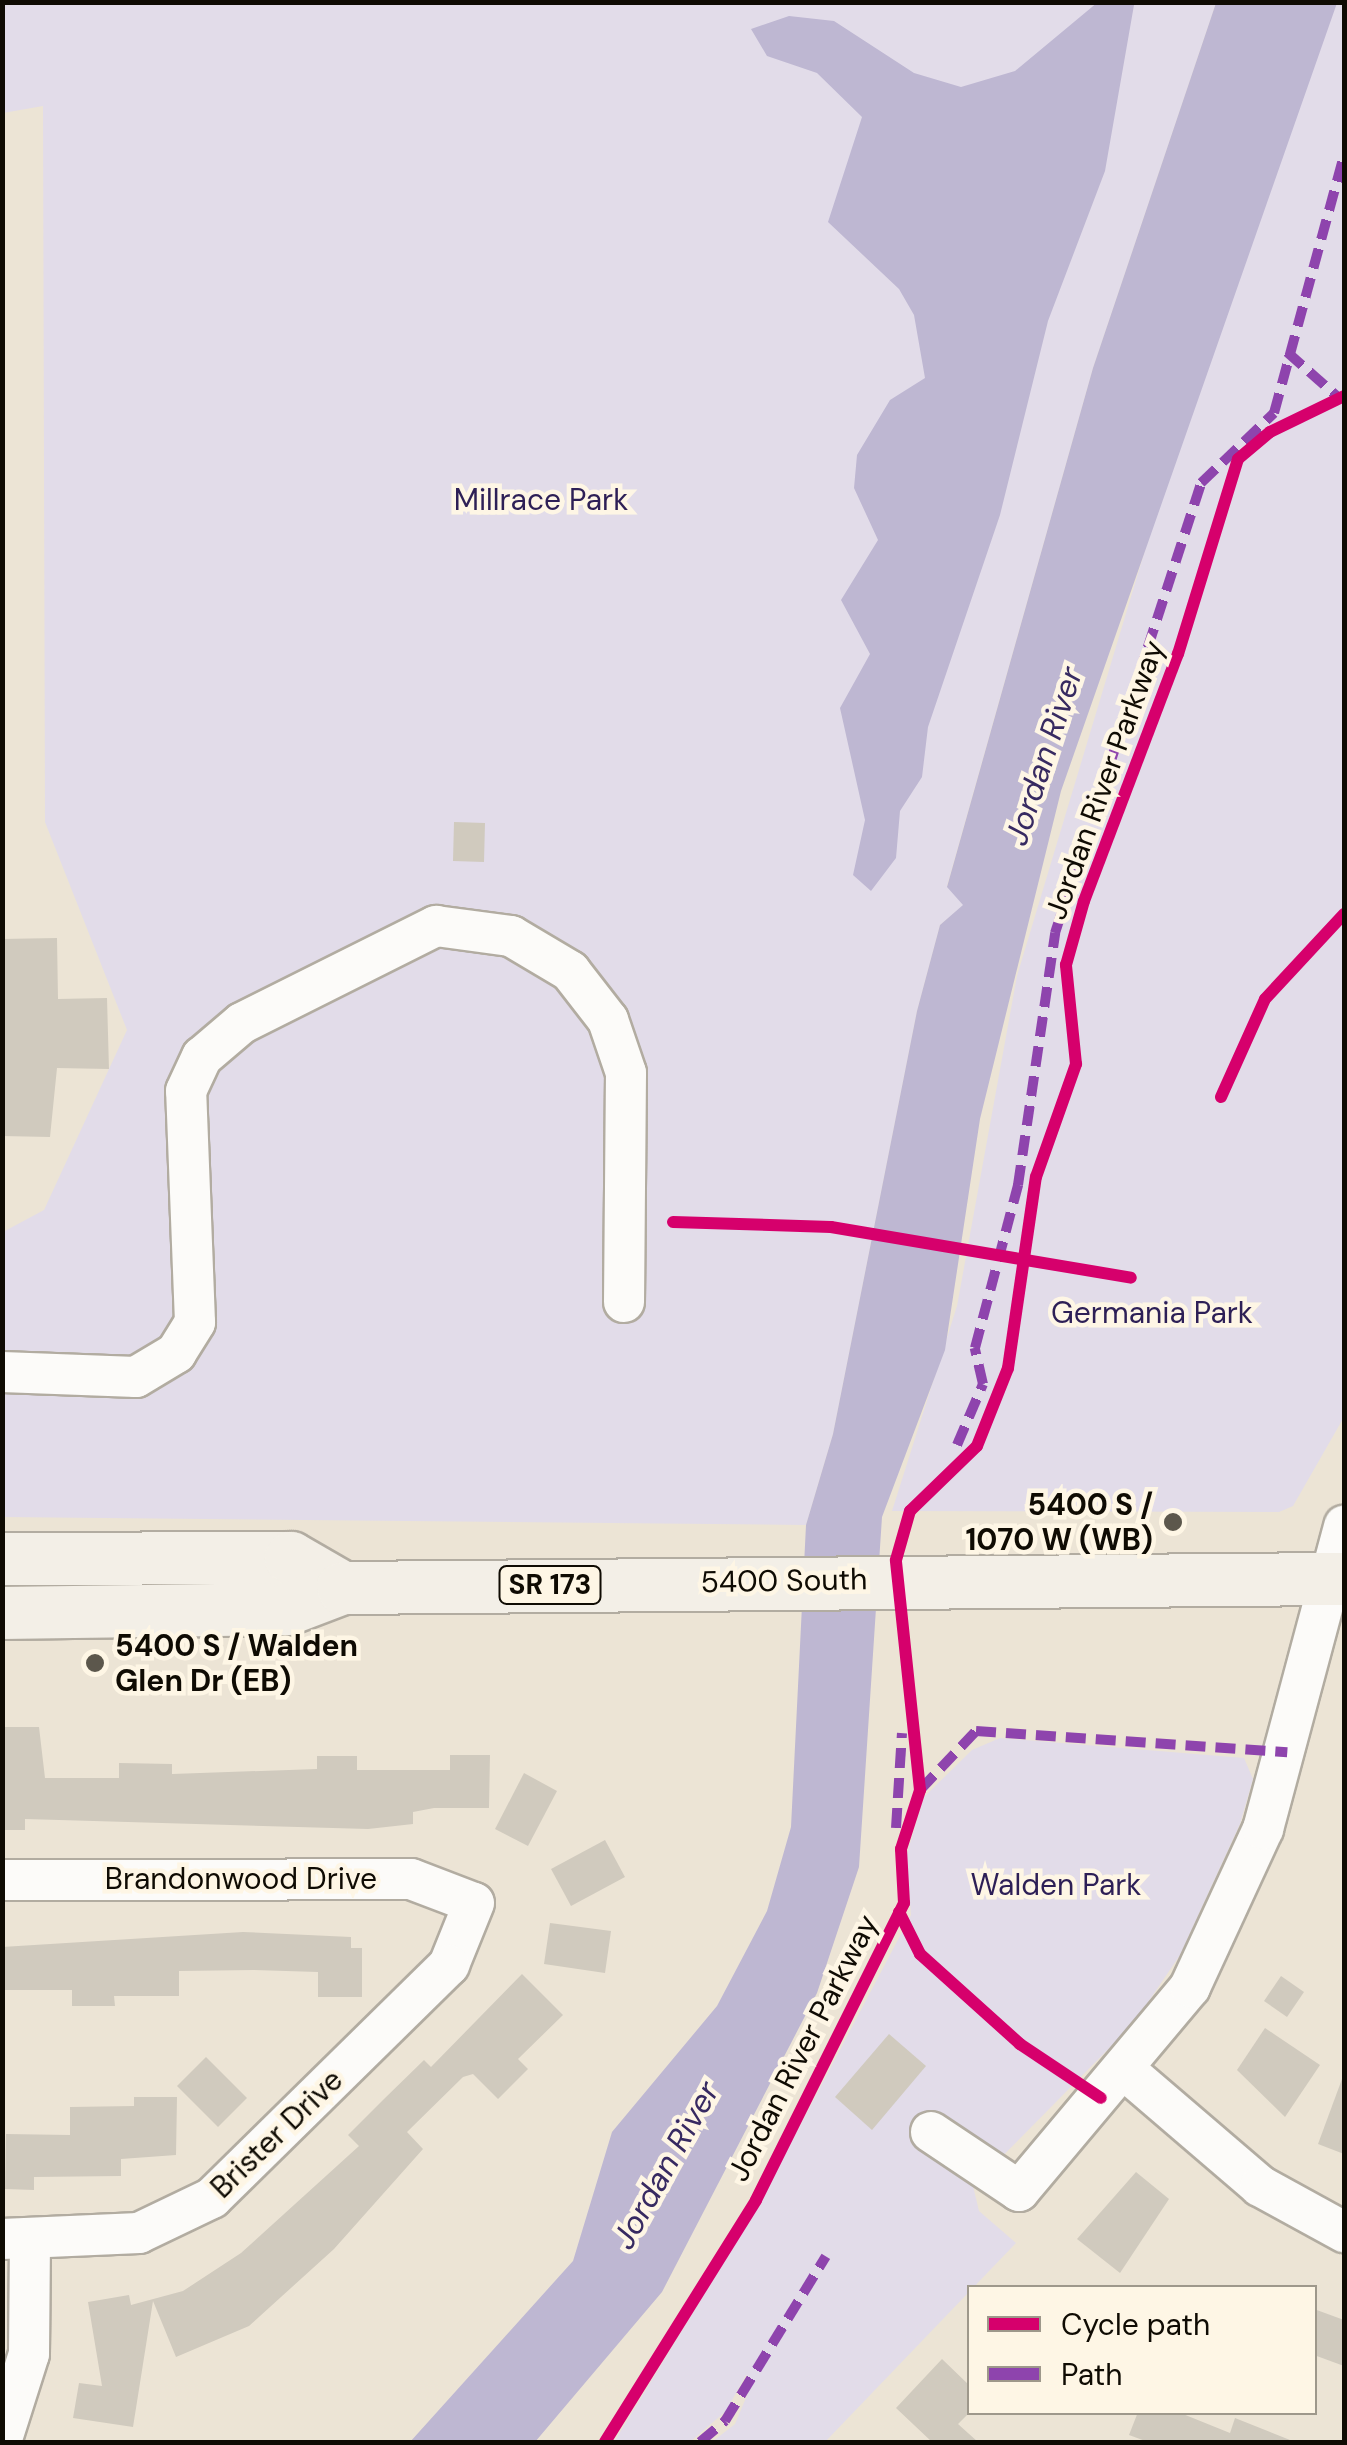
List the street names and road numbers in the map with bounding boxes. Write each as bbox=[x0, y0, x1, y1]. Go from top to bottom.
street label: Jordan River Parkway bbox=[1038, 636, 1172, 924]
road number: SR 173 bbox=[498, 1562, 602, 1608]
street label: 5400 South bbox=[700, 1562, 868, 1600]
street label: Brandonwood Drive bbox=[105, 1861, 377, 1897]
street label: Jordan River Parkway bbox=[720, 1909, 886, 2187]
street label: Brister Drive bbox=[204, 2062, 350, 2206]

